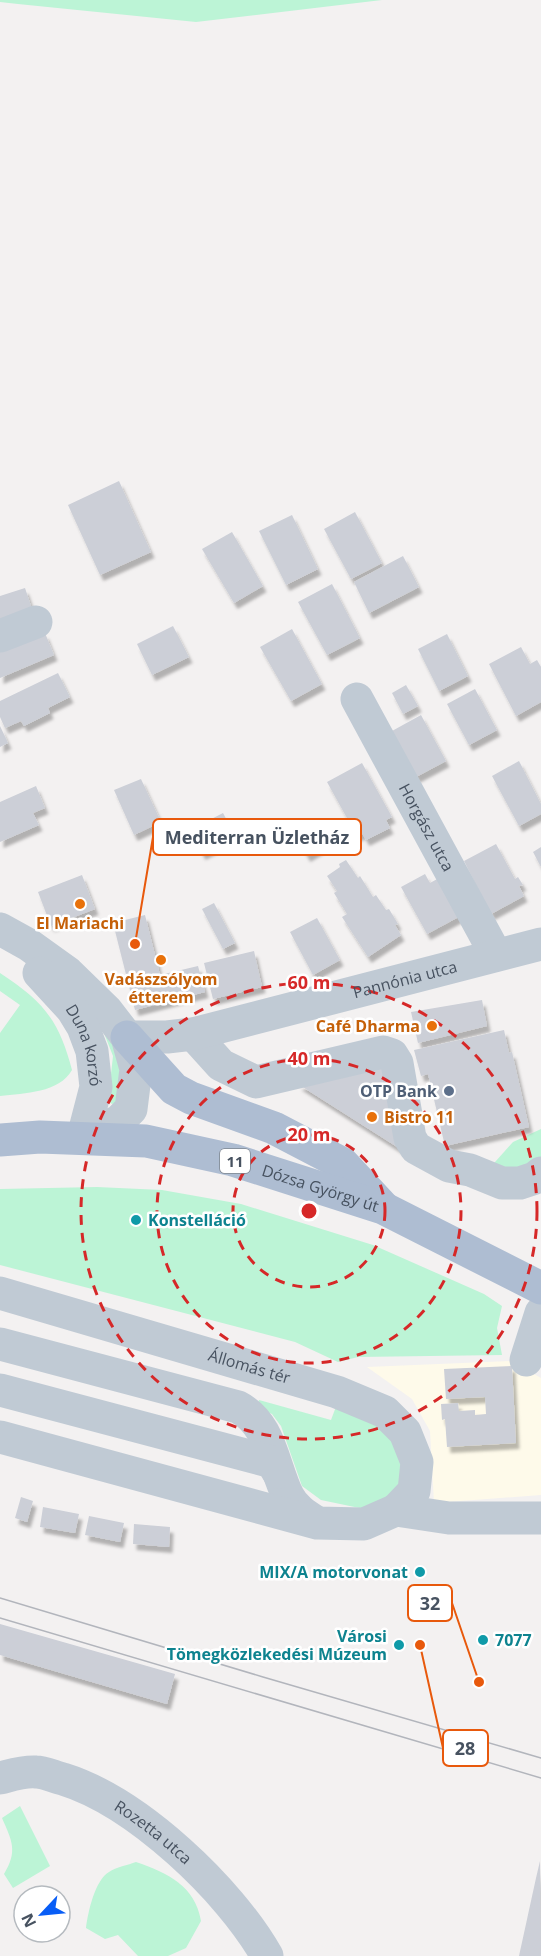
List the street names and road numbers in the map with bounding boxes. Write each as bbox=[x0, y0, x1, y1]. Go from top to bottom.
street label: Horgász utca bbox=[394, 779, 459, 875]
street label: Pannónia utca bbox=[350, 955, 459, 1003]
street label: Duna korzó bbox=[61, 1000, 107, 1087]
road number: 11 bbox=[220, 1149, 250, 1173]
street label: Dózsa György út bbox=[259, 1159, 382, 1217]
street label: Állomás tér bbox=[206, 1344, 294, 1389]
street label: Rozetta utca bbox=[110, 1795, 197, 1869]

